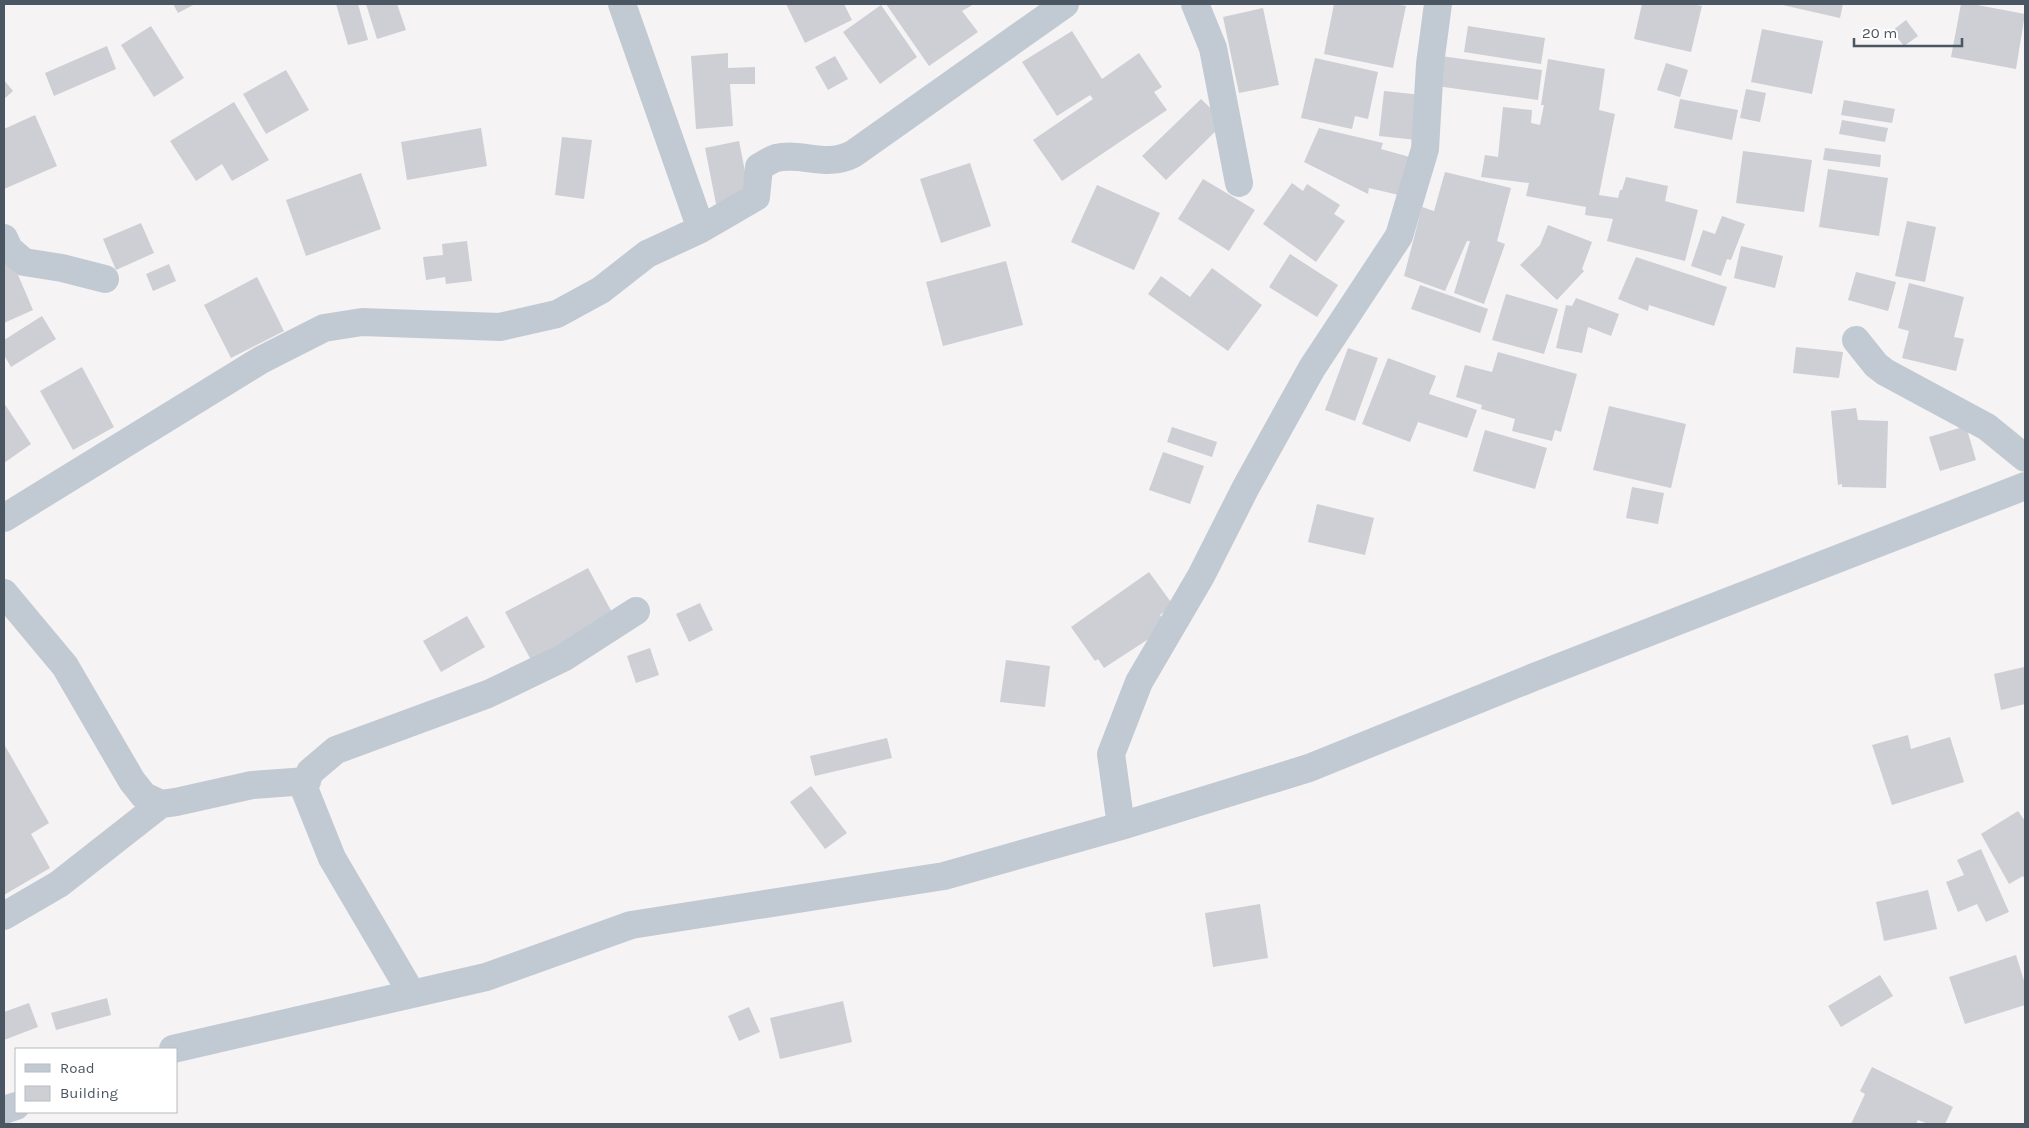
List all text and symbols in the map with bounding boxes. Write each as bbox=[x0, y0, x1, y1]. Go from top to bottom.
scale bar bbox=[1854, 15, 1962, 47]
text: 20 m bbox=[1862, 24, 1897, 42]
legend bbox=[15, 1048, 178, 1113]
text: Road bbox=[60, 1059, 95, 1077]
text: Building bbox=[60, 1084, 118, 1102]

